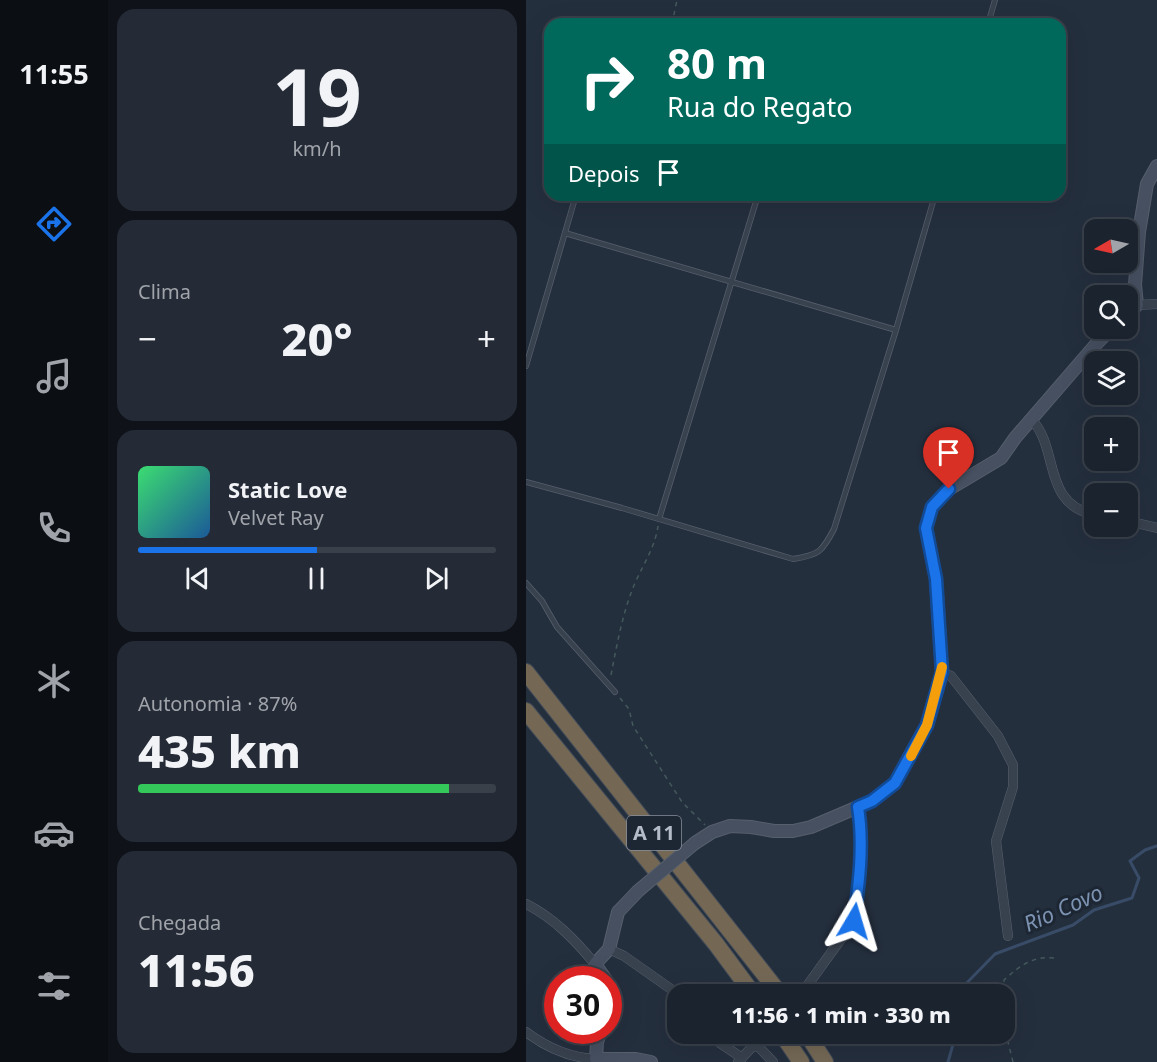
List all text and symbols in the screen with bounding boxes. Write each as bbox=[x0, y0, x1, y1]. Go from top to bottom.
text: 80 m bbox=[667, 34, 767, 91]
icon: right bbox=[568, 42, 646, 120]
text: 19 bbox=[272, 43, 362, 149]
text: 11:55 bbox=[19, 55, 89, 92]
text: Rua do Regato bbox=[667, 88, 852, 125]
text: km/h bbox=[292, 135, 342, 162]
icon: arrive bbox=[652, 156, 685, 189]
text: Depois bbox=[568, 158, 640, 188]
icon: directions bbox=[33, 203, 75, 245]
north arrow bbox=[1084, 219, 1138, 273]
map controls bbox=[1084, 219, 1138, 537]
text: Clima bbox=[138, 278, 191, 305]
button: search bbox=[1084, 285, 1138, 339]
text: 20° bbox=[281, 308, 353, 369]
text: − bbox=[138, 316, 157, 361]
text: + bbox=[477, 316, 496, 361]
button: layers bbox=[1084, 351, 1138, 405]
icon: music bbox=[33, 355, 75, 397]
button: + bbox=[1084, 417, 1138, 471]
pin bbox=[923, 427, 974, 489]
icon: arrive bbox=[932, 436, 965, 469]
text: Static Love bbox=[228, 474, 347, 504]
button: − bbox=[1084, 483, 1138, 537]
text: Velvet Ray bbox=[228, 504, 324, 531]
icon: phone bbox=[33, 507, 75, 549]
icon: previous bbox=[181, 562, 214, 595]
icon: pause bbox=[300, 562, 333, 595]
icon: next bbox=[420, 562, 453, 595]
icon: climate bbox=[33, 660, 75, 702]
text: Autonomia · 87% bbox=[138, 690, 297, 717]
text: 435 km bbox=[138, 720, 301, 781]
icon: car bbox=[33, 812, 75, 854]
road number: A 11 bbox=[627, 816, 681, 850]
water label: Rio Covo bbox=[1018, 876, 1107, 938]
position arrow bbox=[822, 889, 886, 953]
text: Chegada bbox=[138, 909, 221, 936]
text: 11:56 bbox=[138, 939, 255, 1000]
icon: filters bbox=[33, 965, 75, 1007]
speed limit sign: 30 bbox=[544, 966, 622, 1044]
text: 11:56 · 1 min · 330 m bbox=[731, 999, 951, 1029]

